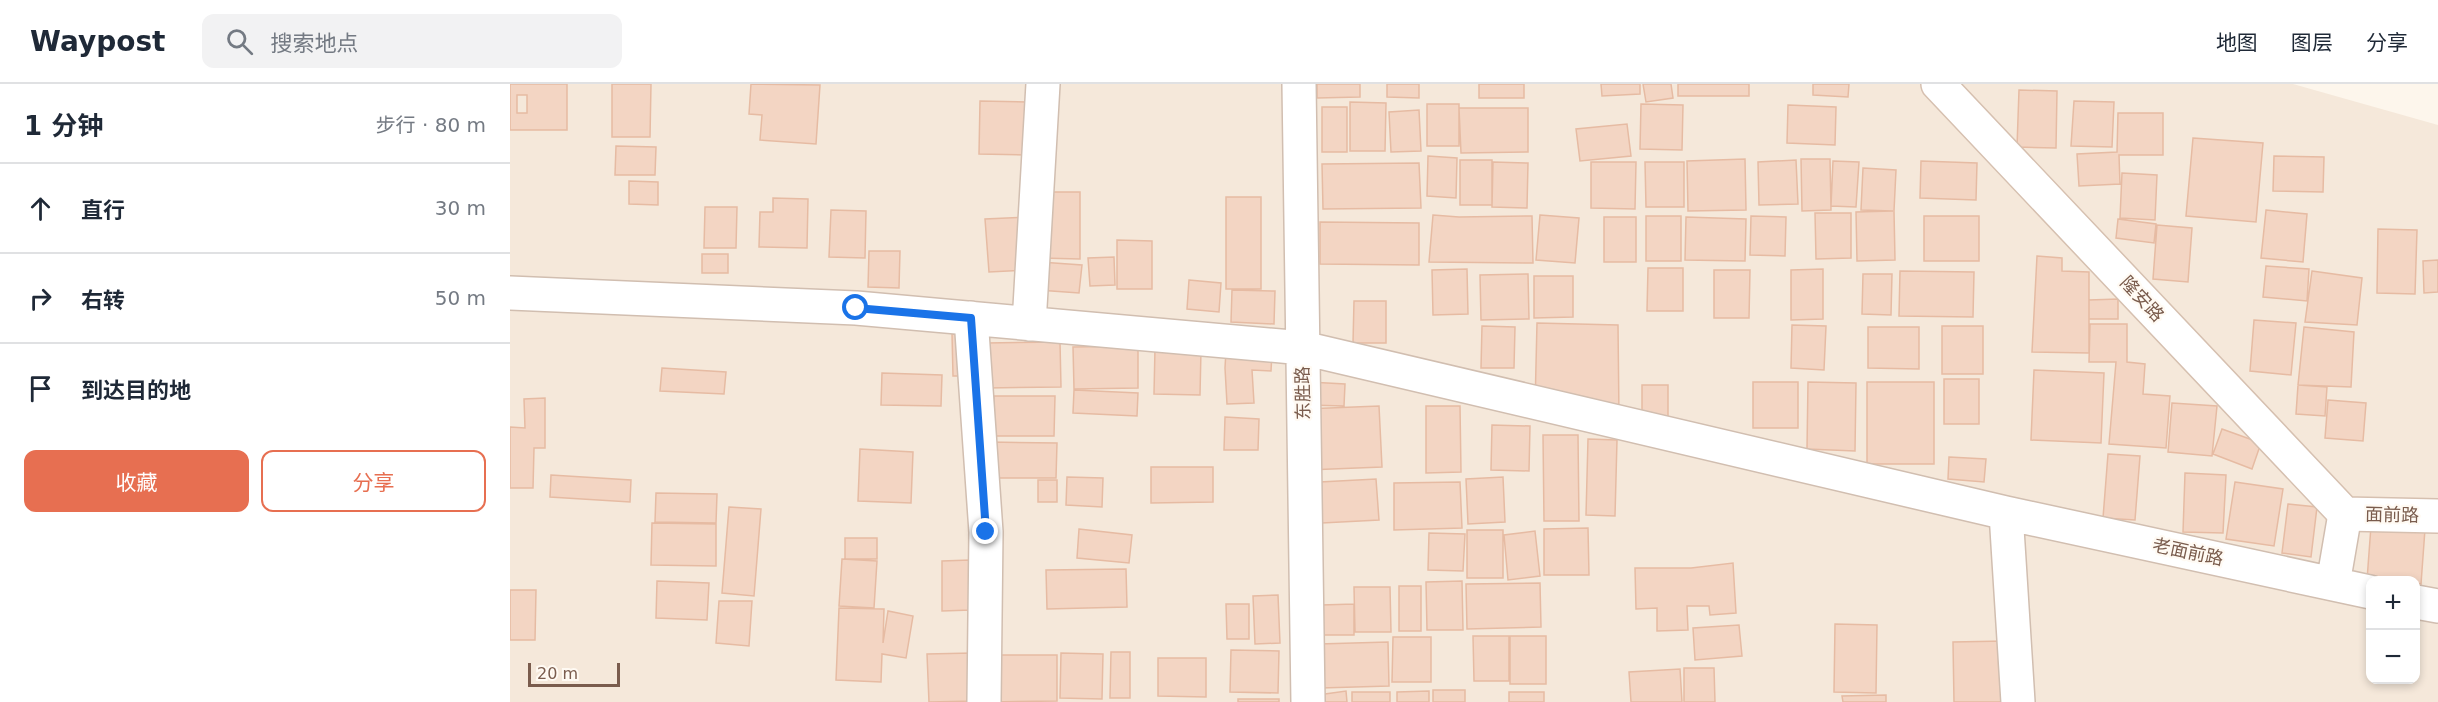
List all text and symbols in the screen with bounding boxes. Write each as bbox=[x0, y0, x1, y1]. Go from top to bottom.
search box bbox=[202, 14, 622, 68]
text: Waypost bbox=[30, 25, 166, 58]
icon: search bbox=[223, 25, 256, 58]
text: 搜索地点 bbox=[271, 31, 359, 56]
text: 地图 bbox=[2216, 31, 2258, 55]
text: 图层 bbox=[2291, 31, 2333, 55]
text: 分享 bbox=[2366, 31, 2408, 55]
text: 1 分钟 bbox=[24, 111, 103, 141]
text: 步行 · 80 m bbox=[376, 113, 486, 137]
icon: ahead bbox=[24, 192, 57, 225]
text: 30 m bbox=[435, 196, 486, 220]
text: 直行 bbox=[81, 198, 125, 223]
street label: 隆安路 bbox=[2116, 272, 2168, 326]
icon: right bbox=[24, 282, 57, 315]
text: 50 m bbox=[435, 286, 486, 310]
text: 右转 bbox=[81, 288, 125, 313]
route start bbox=[842, 294, 868, 320]
street label: 东胜路 bbox=[1292, 366, 1313, 420]
icon: arrive bbox=[24, 372, 57, 405]
text: 到达目的地 bbox=[81, 378, 191, 403]
button: 收藏 bbox=[24, 450, 249, 512]
button: 分享 bbox=[261, 450, 486, 512]
street label: 面前路 bbox=[2365, 504, 2419, 525]
route end bbox=[972, 518, 998, 544]
street label: 老面前路 bbox=[2151, 534, 2226, 569]
map controls bbox=[2366, 576, 2420, 684]
button: + bbox=[2366, 576, 2420, 630]
button: − bbox=[2366, 630, 2420, 684]
scale bar bbox=[528, 660, 620, 688]
text: 20 m bbox=[537, 664, 578, 683]

